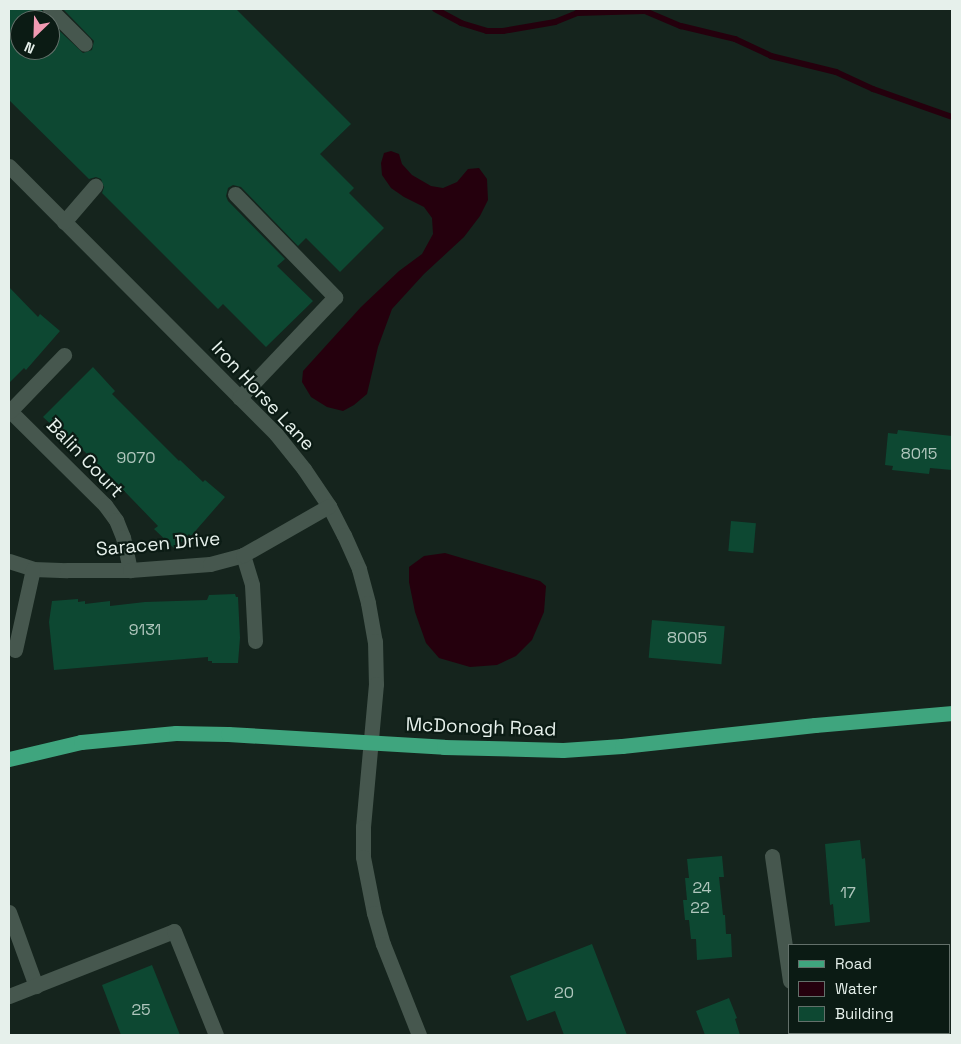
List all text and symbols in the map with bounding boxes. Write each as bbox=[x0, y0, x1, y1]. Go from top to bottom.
north arrow bbox=[10, 10, 60, 60]
text: N bbox=[21, 38, 37, 58]
street label: Iron Horse Lane bbox=[206, 337, 320, 455]
street label: Balin Court bbox=[42, 414, 128, 502]
house number: 8015 bbox=[901, 444, 937, 464]
house number: 9070 bbox=[117, 448, 155, 468]
street label: Saracen Drive bbox=[95, 527, 221, 561]
house number: 9131 bbox=[129, 620, 161, 640]
house number: 8005 bbox=[667, 628, 707, 648]
street label: McDonogh Road bbox=[405, 713, 557, 741]
house number: 24 bbox=[692, 878, 712, 898]
house number: 17 bbox=[840, 883, 856, 903]
house number: 22 bbox=[690, 898, 710, 918]
legend bbox=[788, 944, 951, 1034]
text: Road bbox=[835, 954, 872, 973]
text: Water bbox=[835, 979, 877, 998]
house number: 20 bbox=[554, 983, 574, 1003]
house number: 25 bbox=[131, 1000, 151, 1020]
text: Building bbox=[835, 1004, 894, 1023]

